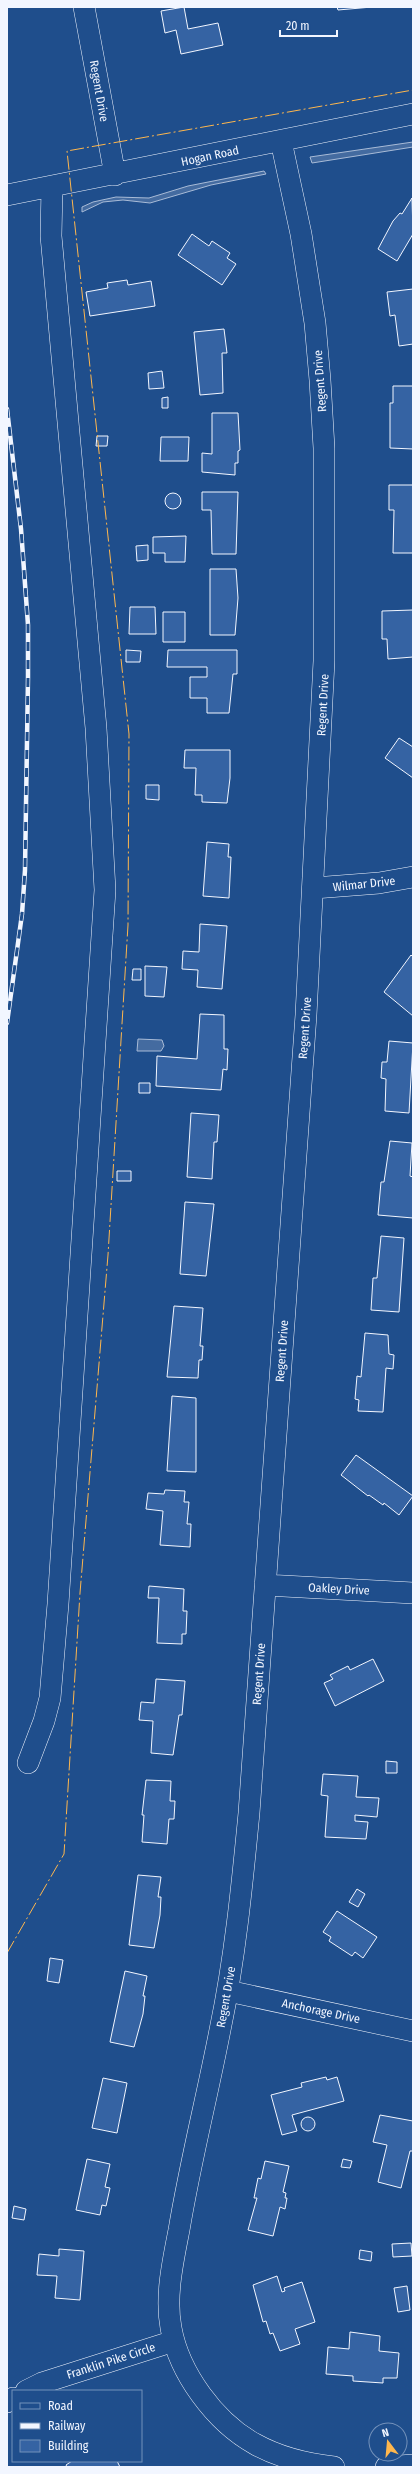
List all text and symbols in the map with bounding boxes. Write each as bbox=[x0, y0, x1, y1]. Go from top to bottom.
scale bar bbox=[280, 12, 337, 38]
text: 20 m bbox=[286, 19, 310, 33]
street label: Regent Drive bbox=[87, 59, 111, 123]
street label: Hogan Road bbox=[180, 143, 240, 169]
street label: Regent Drive bbox=[311, 349, 329, 412]
street label: Regent Drive bbox=[314, 674, 332, 736]
street label: Wilmar Drive bbox=[332, 874, 396, 894]
street label: Regent Drive bbox=[296, 996, 314, 1059]
street label: Regent Drive bbox=[273, 1319, 291, 1382]
street label: Oakley Drive bbox=[308, 1580, 370, 1598]
street label: Regent Drive bbox=[250, 1642, 268, 1705]
street label: Regent Drive bbox=[214, 1965, 238, 2029]
street label: Anchorage Drive bbox=[281, 1996, 361, 2026]
street label: Franklin Pike Circle bbox=[65, 2340, 157, 2382]
legend bbox=[12, 2390, 142, 2462]
text: Road bbox=[48, 2399, 73, 2413]
text: Railway bbox=[48, 2419, 86, 2433]
north arrow bbox=[368, 2422, 408, 2462]
text: N bbox=[380, 2426, 390, 2440]
text: Building bbox=[48, 2439, 89, 2453]

